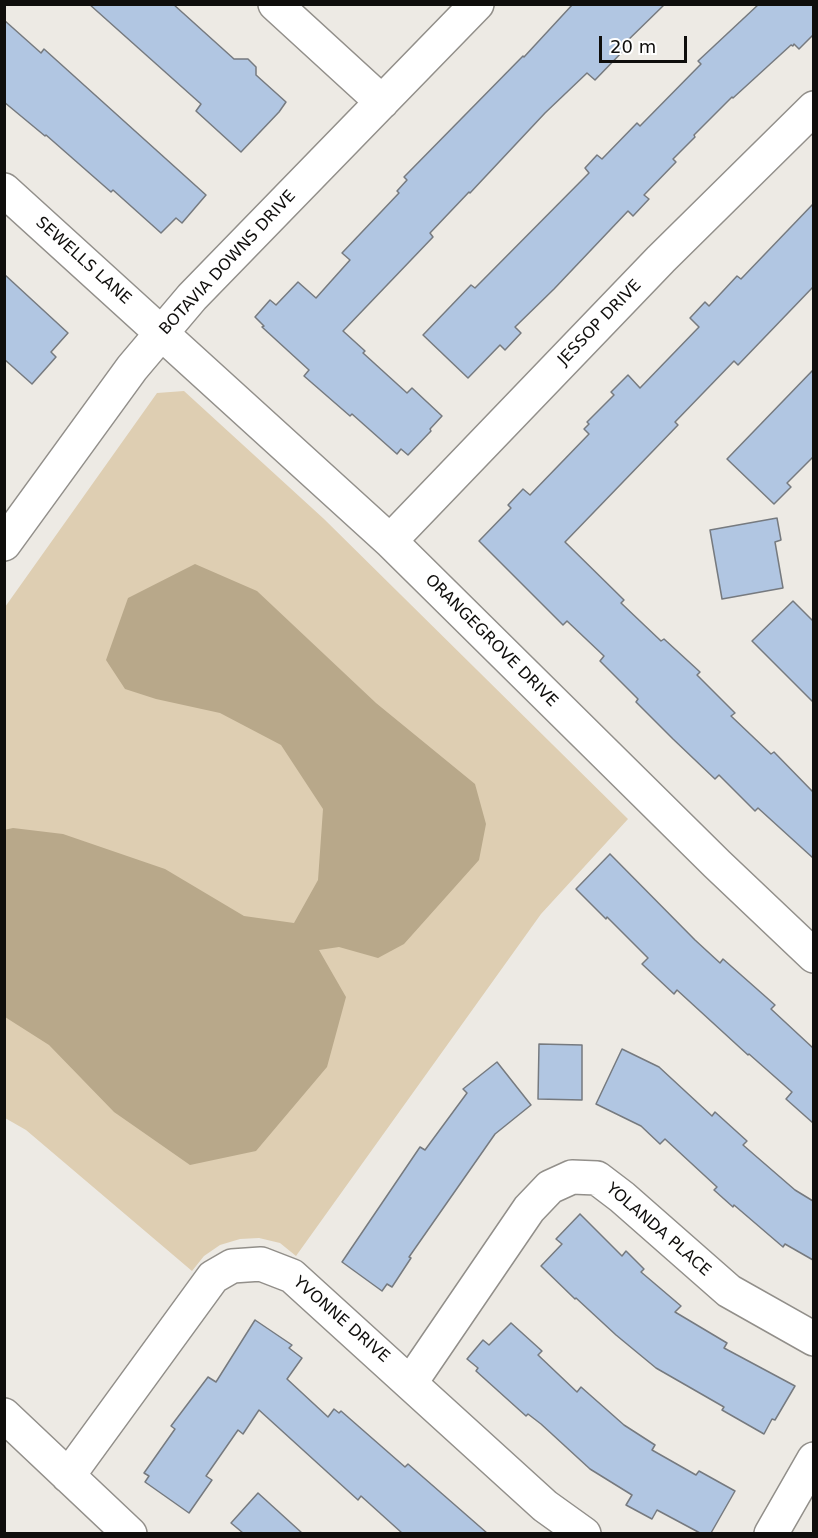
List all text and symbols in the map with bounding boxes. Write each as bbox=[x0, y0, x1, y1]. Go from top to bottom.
scale bar bbox=[602, 24, 690, 62]
text: 20 m bbox=[610, 36, 656, 57]
street label: BOTAVIA DOWNS DRIVE bbox=[156, 187, 300, 339]
street label: SEWELLS LANE bbox=[31, 213, 135, 309]
street label: JESSOP DRIVE bbox=[554, 276, 646, 370]
street label: ORANGEGROVE DRIVE bbox=[421, 571, 561, 711]
street label: YOLANDA PLACE bbox=[602, 1179, 714, 1281]
street label: YVONNE DRIVE bbox=[289, 1273, 393, 1367]

